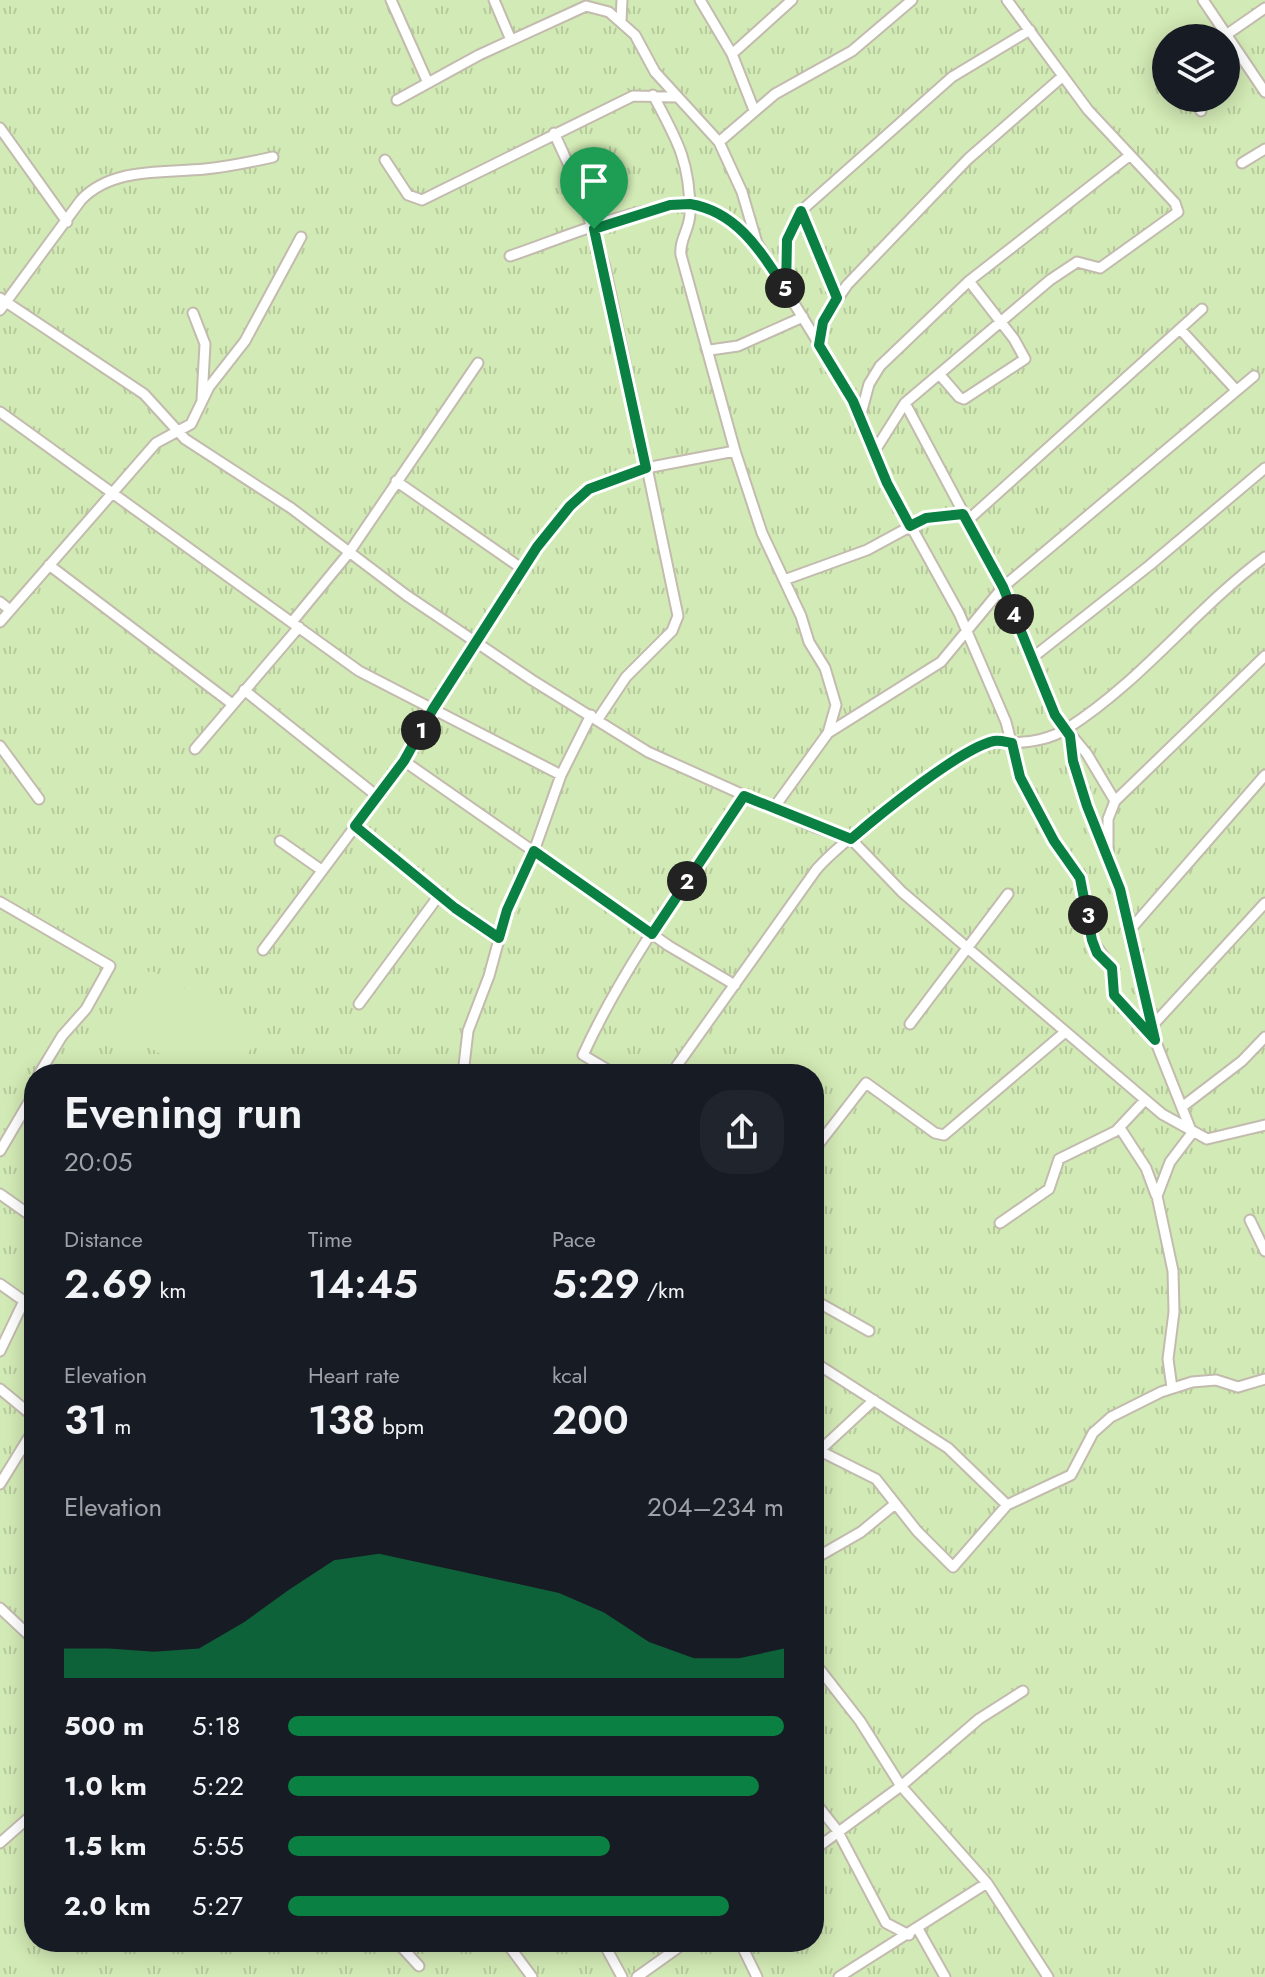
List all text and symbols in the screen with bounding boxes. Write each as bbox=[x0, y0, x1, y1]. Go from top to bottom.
map controls bbox=[1152, 24, 1240, 112]
button: layers bbox=[1152, 24, 1240, 112]
pin bbox=[560, 147, 628, 229]
icon: arrive bbox=[572, 159, 616, 203]
pin: 5 bbox=[765, 268, 805, 308]
text: 5 bbox=[778, 272, 792, 304]
pin: 4 bbox=[994, 594, 1034, 634]
text: 4 bbox=[1006, 598, 1022, 630]
pin: 1 bbox=[401, 710, 441, 750]
text: 1 bbox=[415, 714, 427, 746]
pin: 2 bbox=[667, 861, 707, 901]
text: 2 bbox=[680, 865, 694, 897]
pin: 3 bbox=[1068, 895, 1108, 935]
text: 3 bbox=[1081, 899, 1095, 931]
text: Evening run bbox=[64, 1081, 303, 1145]
button: share bbox=[700, 1090, 784, 1174]
text: 20:05 bbox=[64, 1143, 132, 1181]
text: Distance bbox=[64, 1223, 143, 1255]
text: Time bbox=[308, 1223, 352, 1255]
text: Pace bbox=[552, 1223, 596, 1255]
text: 2.69 bbox=[64, 1255, 153, 1313]
text: 14:45 bbox=[308, 1255, 418, 1313]
text: 5:29 bbox=[552, 1255, 640, 1313]
text: km bbox=[153, 1274, 186, 1306]
text: /km bbox=[640, 1274, 685, 1306]
text: Elevation bbox=[64, 1359, 147, 1391]
text: Heart rate bbox=[308, 1359, 400, 1391]
text: kcal bbox=[552, 1359, 588, 1391]
text: 31 bbox=[64, 1391, 108, 1449]
text: 138 bbox=[308, 1391, 376, 1449]
text: 200 bbox=[552, 1391, 629, 1449]
text: m bbox=[108, 1410, 131, 1442]
text: bpm bbox=[376, 1410, 424, 1442]
text: Elevation bbox=[64, 1488, 162, 1526]
text: 204–234 m bbox=[647, 1488, 784, 1526]
text: 500 m bbox=[64, 1707, 144, 1745]
text: 5:18 bbox=[192, 1707, 240, 1745]
text: 1.0 km bbox=[64, 1767, 147, 1805]
text: 5:22 bbox=[192, 1767, 244, 1805]
text: 1.5 km bbox=[64, 1827, 147, 1865]
text: 5:55 bbox=[192, 1827, 244, 1865]
text: 2.0 km bbox=[64, 1887, 151, 1925]
text: 5:27 bbox=[192, 1887, 243, 1925]

